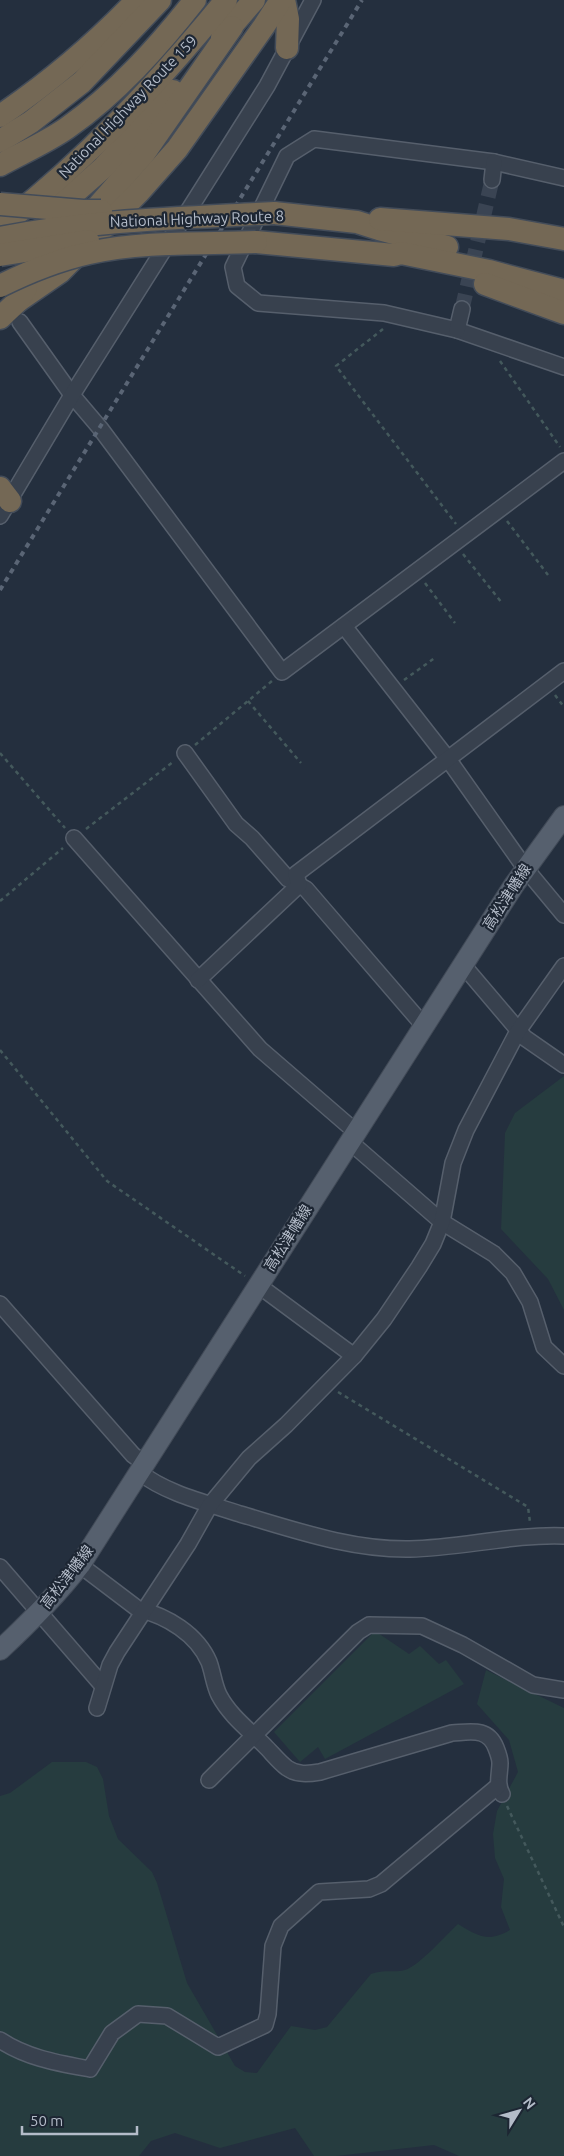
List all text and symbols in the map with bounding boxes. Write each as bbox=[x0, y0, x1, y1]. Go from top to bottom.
street label: National Highway Route 159 bbox=[55, 32, 200, 181]
street label: National Highway Route 8 bbox=[110, 207, 284, 230]
street label: 高松津幡線 bbox=[479, 861, 534, 933]
street label: 高松津幡線 bbox=[260, 1201, 315, 1274]
street label: 高松津幡線 bbox=[37, 1542, 96, 1611]
north arrow bbox=[494, 2086, 544, 2136]
text: N bbox=[520, 2094, 539, 2112]
scale bar bbox=[22, 2104, 138, 2136]
text: 50 m bbox=[30, 2112, 63, 2129]

